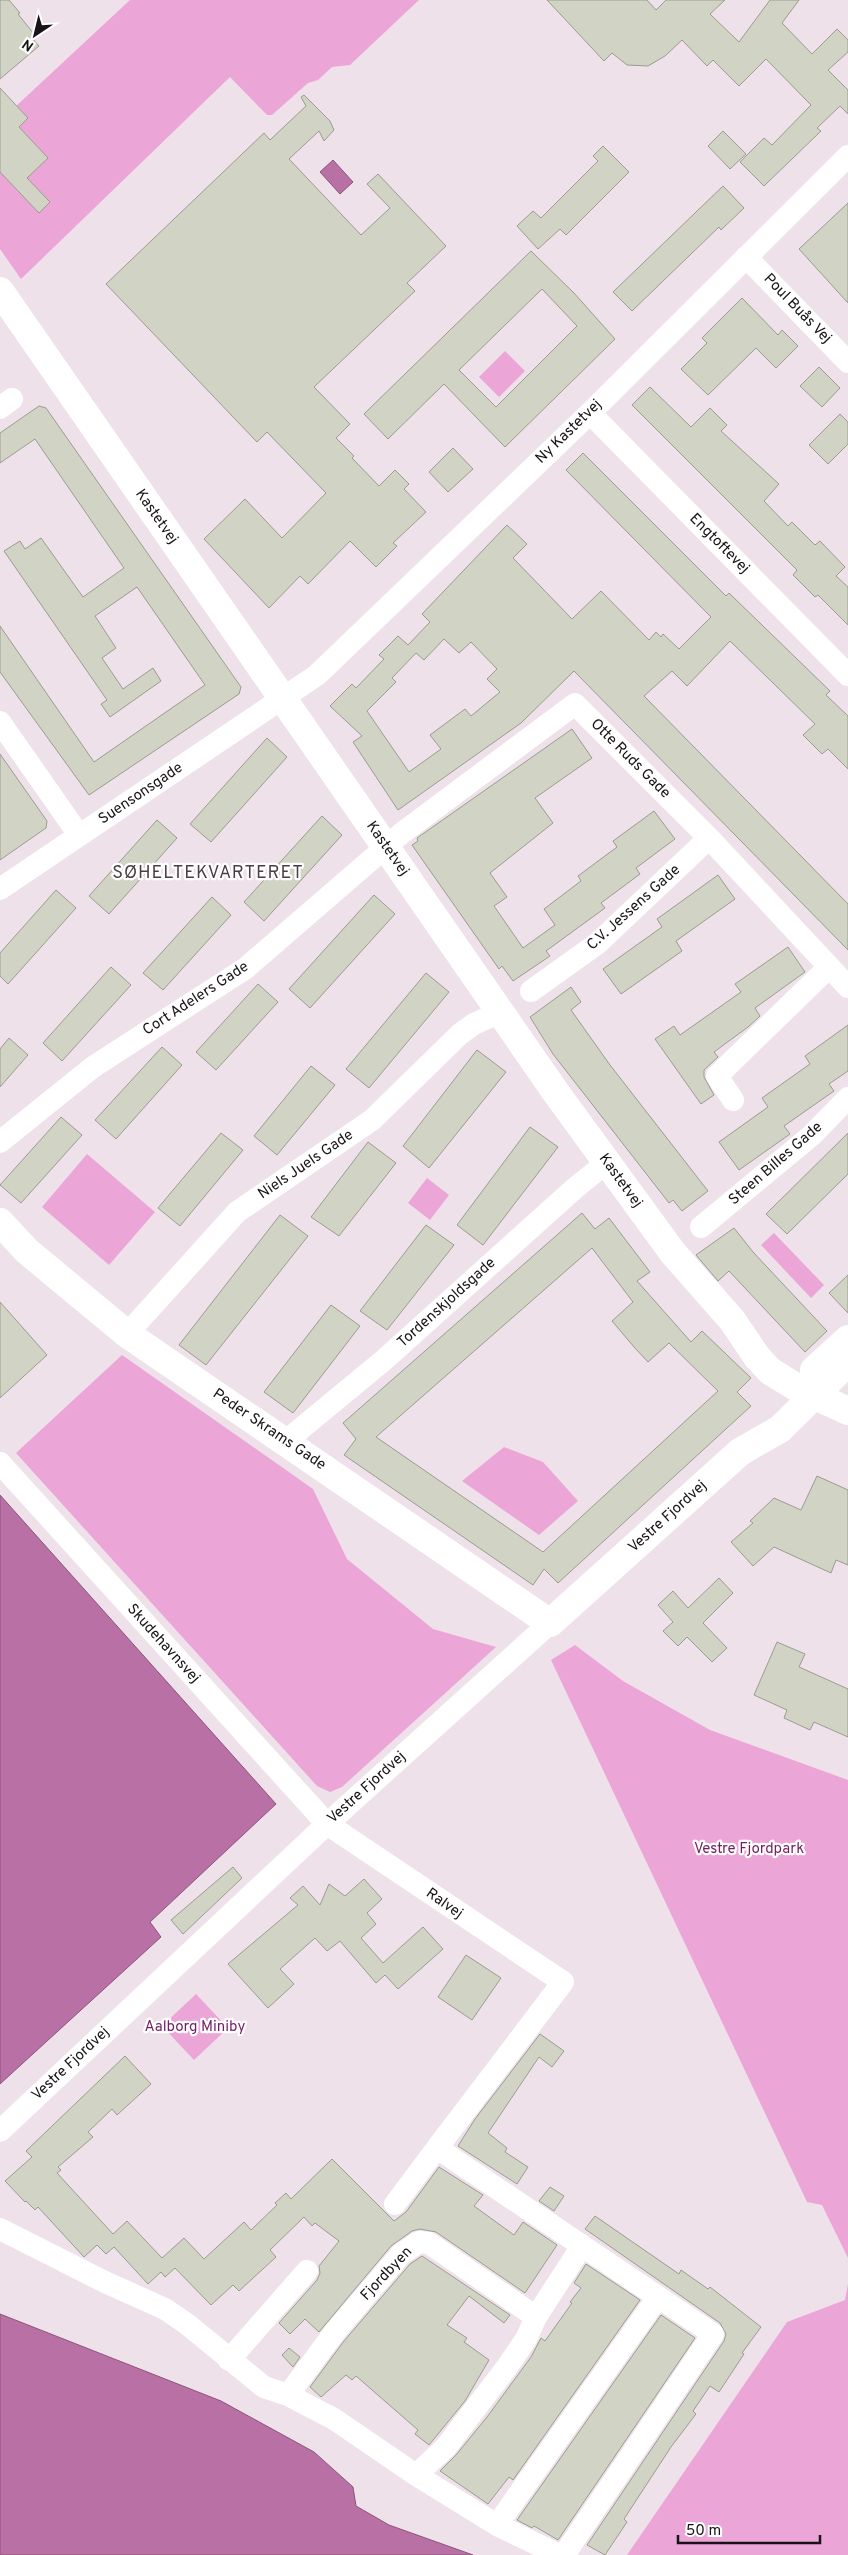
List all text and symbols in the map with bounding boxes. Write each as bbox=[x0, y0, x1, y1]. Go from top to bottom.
north arrow bbox=[10, 10, 60, 60]
text: N bbox=[19, 35, 37, 54]
street label: Poul Buås Vej bbox=[759, 270, 835, 348]
street label: Ny Kastetvej bbox=[532, 396, 606, 468]
street label: Kastetvej bbox=[130, 486, 182, 548]
street label: Engtoftevej bbox=[685, 510, 753, 578]
street label: Otte Ruds Gade bbox=[586, 715, 674, 803]
street label: Suensonsgade bbox=[95, 759, 187, 829]
street label: Kastetvej bbox=[361, 818, 413, 880]
street label: C.V. Jessens Gade bbox=[583, 861, 685, 955]
district label: SØHELTEKVARTERET bbox=[112, 862, 304, 885]
street label: Cort Adelers Gade bbox=[139, 958, 253, 1040]
street label: Steen Billes Gade bbox=[725, 1118, 827, 1210]
street label: Niels Juels Gade bbox=[255, 1126, 357, 1204]
street label: Kastetvej bbox=[594, 1150, 646, 1212]
street label: Tordenskjoldsgade bbox=[394, 1254, 500, 1352]
street label: Peder Skrams Gade bbox=[209, 1385, 329, 1475]
street label: Vestre Fjordvej bbox=[625, 1477, 711, 1557]
street label: Skudehavnsvej bbox=[122, 1600, 204, 1688]
street label: Vestre Fjordvej bbox=[324, 1748, 410, 1828]
park label: Vestre Fjordpark bbox=[694, 1840, 804, 1859]
street label: Ralvej bbox=[422, 1884, 466, 1924]
park label: Aalborg Miniby bbox=[145, 2018, 245, 2037]
street label: Vestre Fjordvej bbox=[28, 2023, 114, 2105]
street label: Fjordbyen bbox=[357, 2243, 417, 2305]
scale bar bbox=[678, 2512, 820, 2544]
text: 50 m bbox=[686, 2522, 721, 2541]

